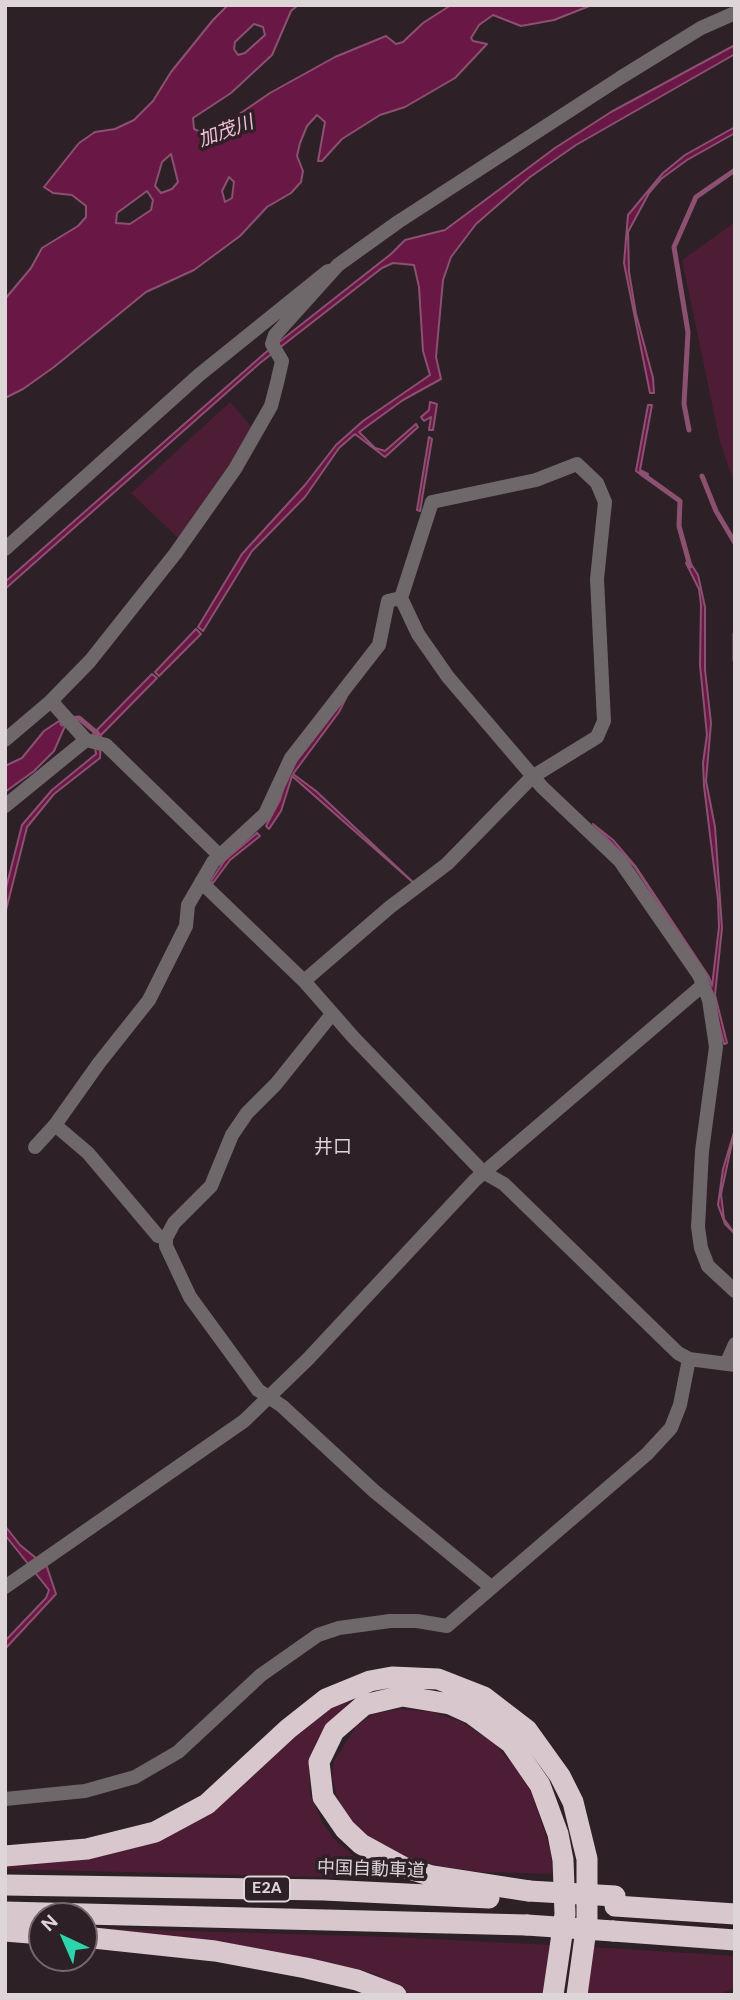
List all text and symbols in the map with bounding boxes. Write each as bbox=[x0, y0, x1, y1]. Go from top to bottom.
water label: 加茂川 bbox=[195, 112, 257, 152]
district label: 井口 bbox=[314, 1137, 352, 1159]
street label: 中国自動車道 bbox=[317, 1857, 425, 1883]
road number: E2A bbox=[244, 1876, 290, 1901]
north arrow bbox=[28, 1902, 98, 1972]
text: N bbox=[36, 1909, 63, 1937]

